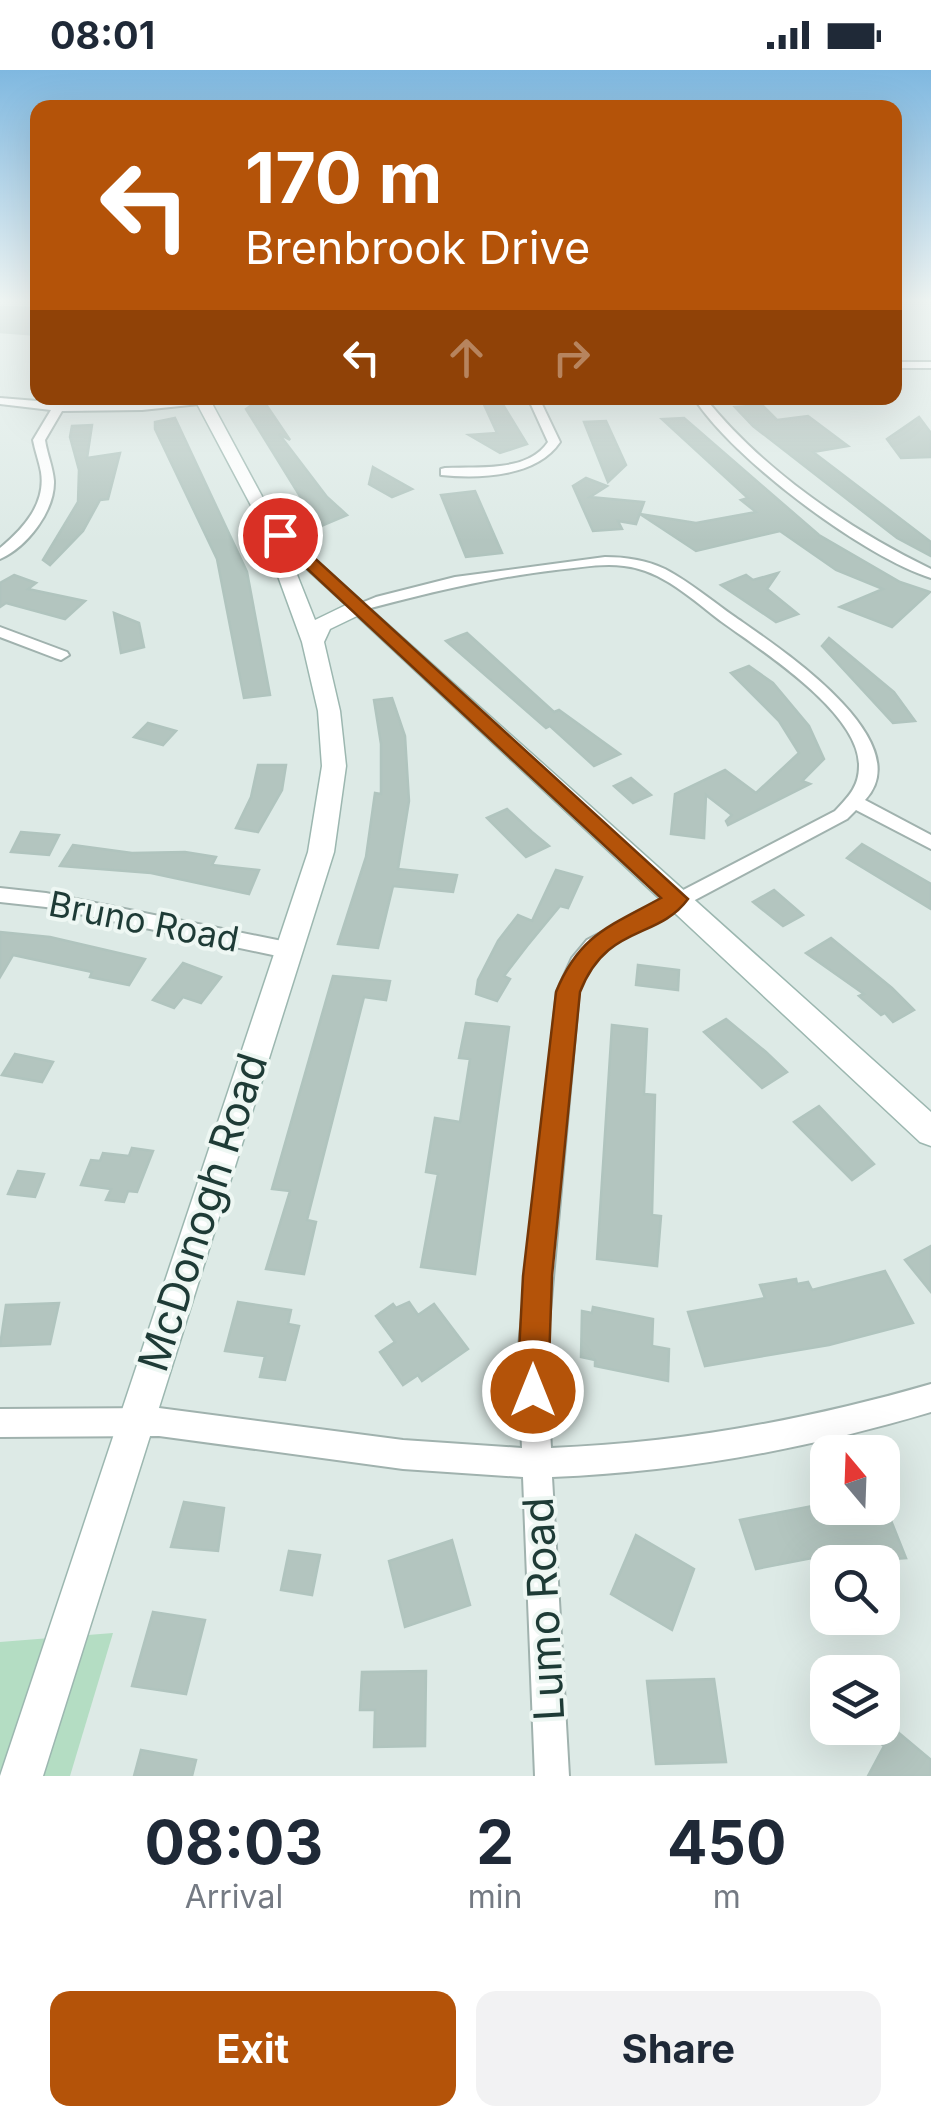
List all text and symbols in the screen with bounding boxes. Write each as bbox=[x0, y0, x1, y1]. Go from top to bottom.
text: 08:01 bbox=[50, 12, 155, 58]
text: 170 m bbox=[245, 135, 442, 220]
icon: left bbox=[80, 140, 210, 270]
text: Brenbrook Drive bbox=[245, 220, 590, 275]
icon: left bbox=[334, 330, 389, 385]
icon: ahead bbox=[439, 330, 494, 385]
icon: right bbox=[544, 330, 599, 385]
pin bbox=[238, 493, 323, 578]
icon: arrive bbox=[253, 508, 308, 563]
street label: Bruno Road bbox=[45, 882, 243, 960]
street label: McDonogh Road bbox=[127, 1047, 277, 1377]
position arrow bbox=[481, 1339, 585, 1443]
north arrow bbox=[810, 1435, 900, 1525]
map controls bbox=[810, 1435, 900, 1745]
street label: Lumo Road bbox=[512, 1496, 574, 1722]
button: search bbox=[810, 1545, 900, 1635]
button: layers bbox=[810, 1655, 900, 1745]
text: 08:03 bbox=[145, 1806, 323, 1878]
text: 2 bbox=[476, 1806, 514, 1878]
text: 450 bbox=[667, 1806, 786, 1878]
text: Arrival bbox=[185, 1877, 283, 1916]
text: min bbox=[468, 1877, 523, 1916]
text: m bbox=[713, 1877, 741, 1916]
button: Exit bbox=[50, 1991, 456, 2106]
button: Share bbox=[476, 1991, 881, 2106]

